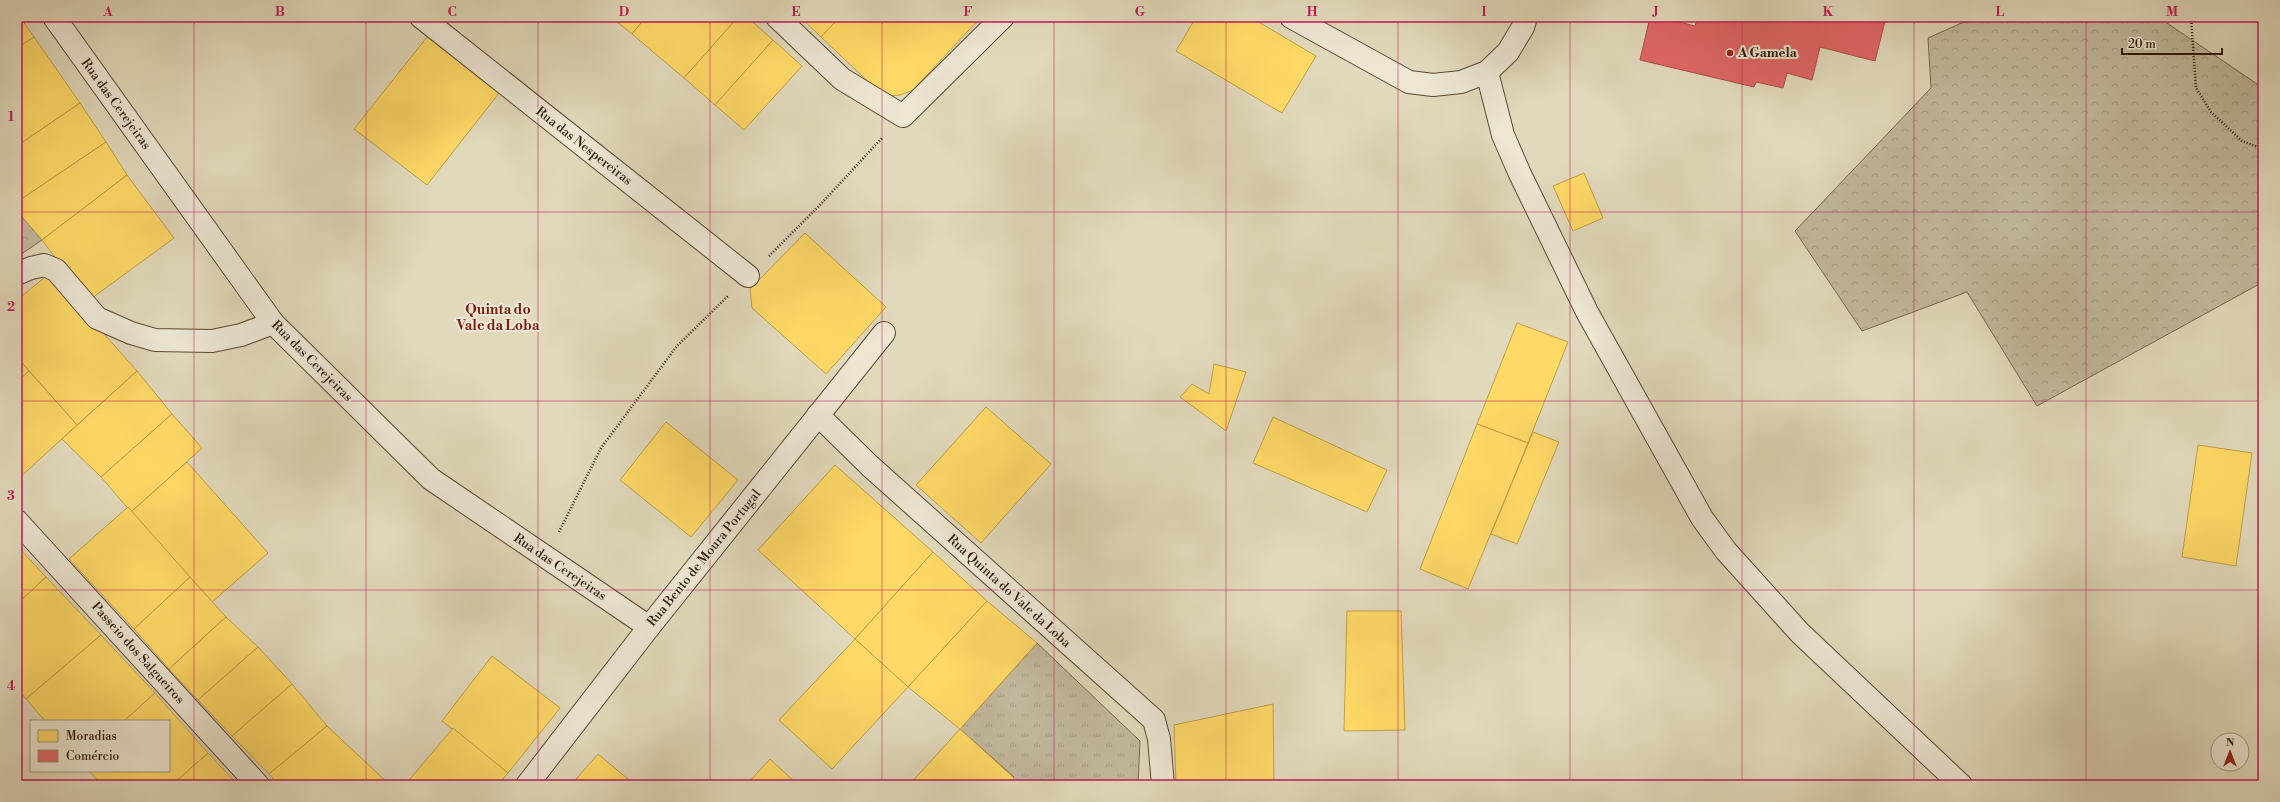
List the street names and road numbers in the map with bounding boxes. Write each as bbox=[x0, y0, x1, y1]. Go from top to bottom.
street label: Rua das Cerejeiras bbox=[78, 55, 155, 153]
street label: Rua das Nespereiras bbox=[533, 103, 636, 189]
street label: Rua das Cerejeiras bbox=[268, 317, 356, 405]
street label: Rua Bento de Moura Portugal bbox=[644, 486, 764, 630]
street label: Rua das Cerejeiras bbox=[511, 530, 610, 604]
street label: Rua Quinta do Vale da Loba bbox=[944, 531, 1075, 651]
street label: Passeio dos Salgueiros bbox=[88, 599, 188, 707]

